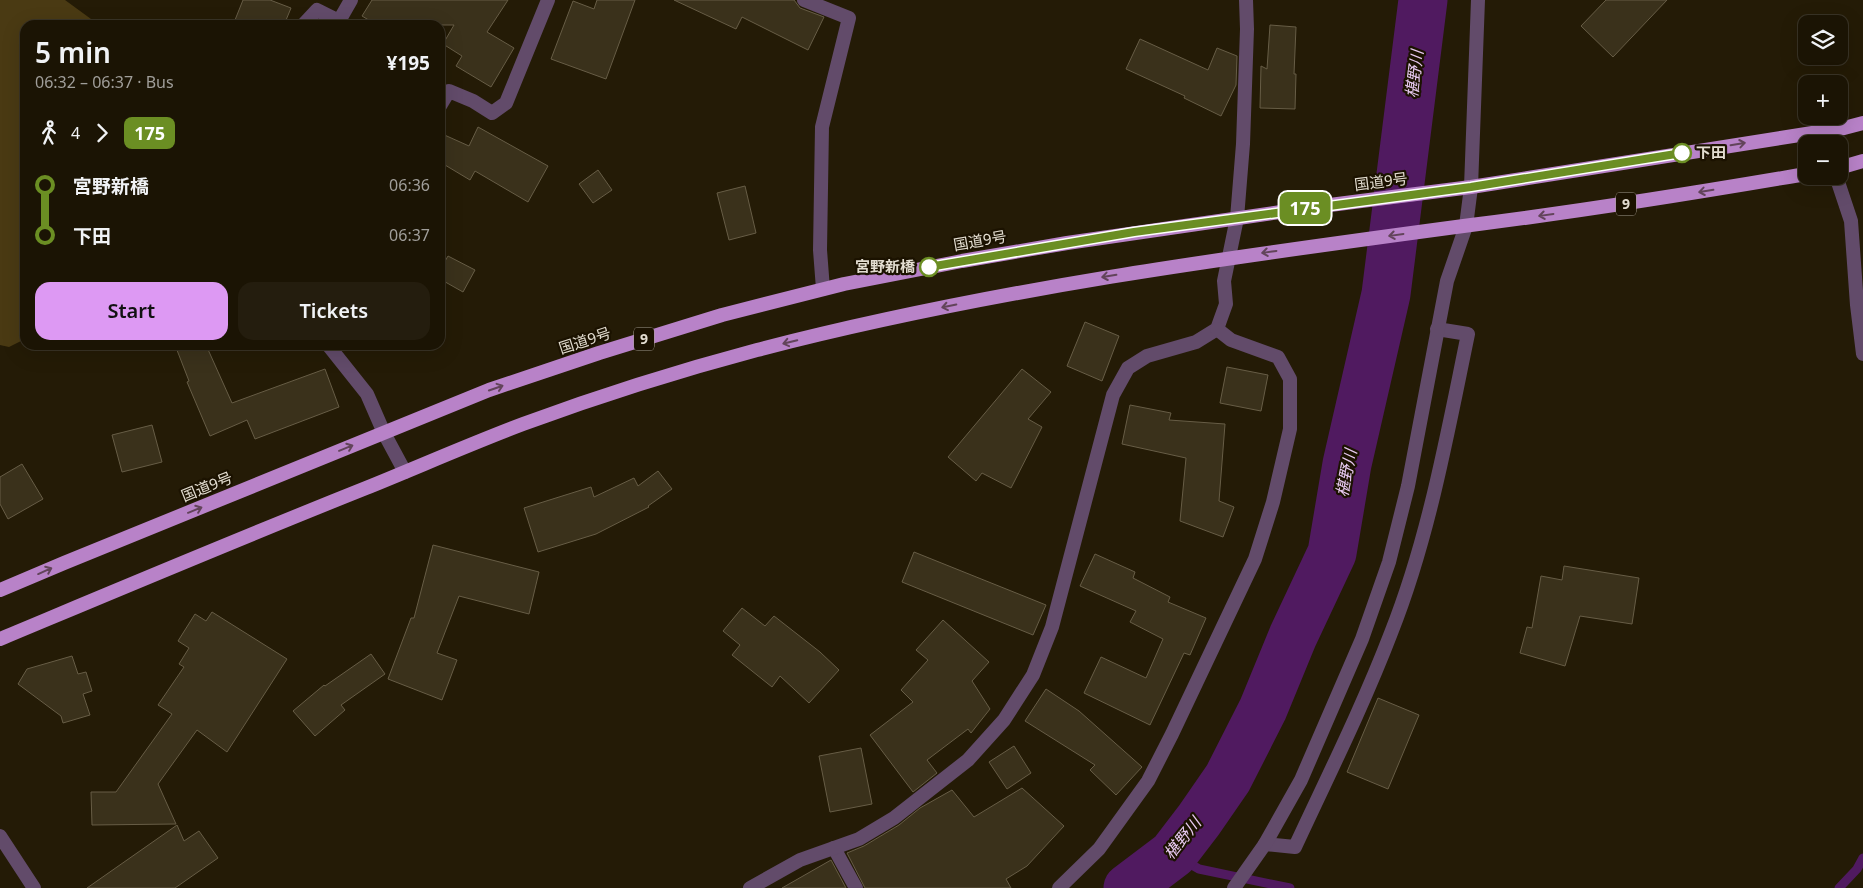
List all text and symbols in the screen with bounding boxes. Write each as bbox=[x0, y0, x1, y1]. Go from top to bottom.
map controls bbox=[1798, 15, 1848, 185]
button: layers bbox=[1798, 15, 1848, 65]
text: 5 min bbox=[35, 33, 111, 71]
water label: 椹野川 bbox=[1400, 47, 1428, 99]
text: ¥195 bbox=[387, 50, 430, 76]
text: 06:32 – 06:37 · Bus bbox=[35, 71, 174, 93]
button: + bbox=[1798, 75, 1848, 125]
icon: walk bbox=[35, 119, 63, 147]
icon: forward bbox=[88, 119, 116, 147]
text: 175 bbox=[134, 121, 165, 145]
text: 4 bbox=[71, 122, 80, 144]
button: − bbox=[1798, 135, 1848, 185]
one-way arrow bbox=[1730, 139, 1746, 149]
place label: 下田 bbox=[1696, 142, 1726, 162]
marker: 下田 bbox=[1672, 143, 1692, 163]
street label: 国道9号 bbox=[1353, 168, 1409, 194]
text: 宮野新橋 bbox=[73, 173, 149, 199]
text: 06:36 bbox=[389, 174, 430, 196]
one-way arrow bbox=[1699, 186, 1715, 196]
line badge: 175 bbox=[1276, 192, 1334, 224]
road number: 9 bbox=[1616, 192, 1636, 215]
text: 175 bbox=[1290, 196, 1320, 220]
one-way arrow bbox=[1538, 210, 1554, 220]
text: 下田 bbox=[73, 223, 111, 249]
text: 06:37 bbox=[389, 224, 430, 246]
street label: 国道9号 bbox=[952, 226, 1008, 255]
one-way arrow bbox=[1389, 230, 1405, 240]
one-way arrow bbox=[1262, 247, 1278, 257]
place label: 宮野新橋 bbox=[855, 256, 916, 276]
marker: 宮野新橋 bbox=[919, 257, 939, 277]
one-way arrow bbox=[1101, 271, 1117, 281]
button: Start bbox=[35, 282, 228, 340]
button: Tickets bbox=[238, 282, 430, 340]
one-way arrow bbox=[941, 302, 957, 311]
street label: 国道9号 bbox=[556, 322, 613, 358]
road number: 9 bbox=[634, 328, 654, 350]
one-way arrow bbox=[783, 338, 799, 347]
one-way arrow bbox=[488, 382, 504, 392]
one-way arrow bbox=[338, 443, 353, 453]
water label: 椹野川 bbox=[1331, 445, 1362, 499]
street label: 国道9号 bbox=[178, 467, 235, 505]
one-way arrow bbox=[187, 504, 202, 514]
one-way arrow bbox=[37, 565, 52, 575]
water label: 椹野川 bbox=[1158, 811, 1207, 864]

